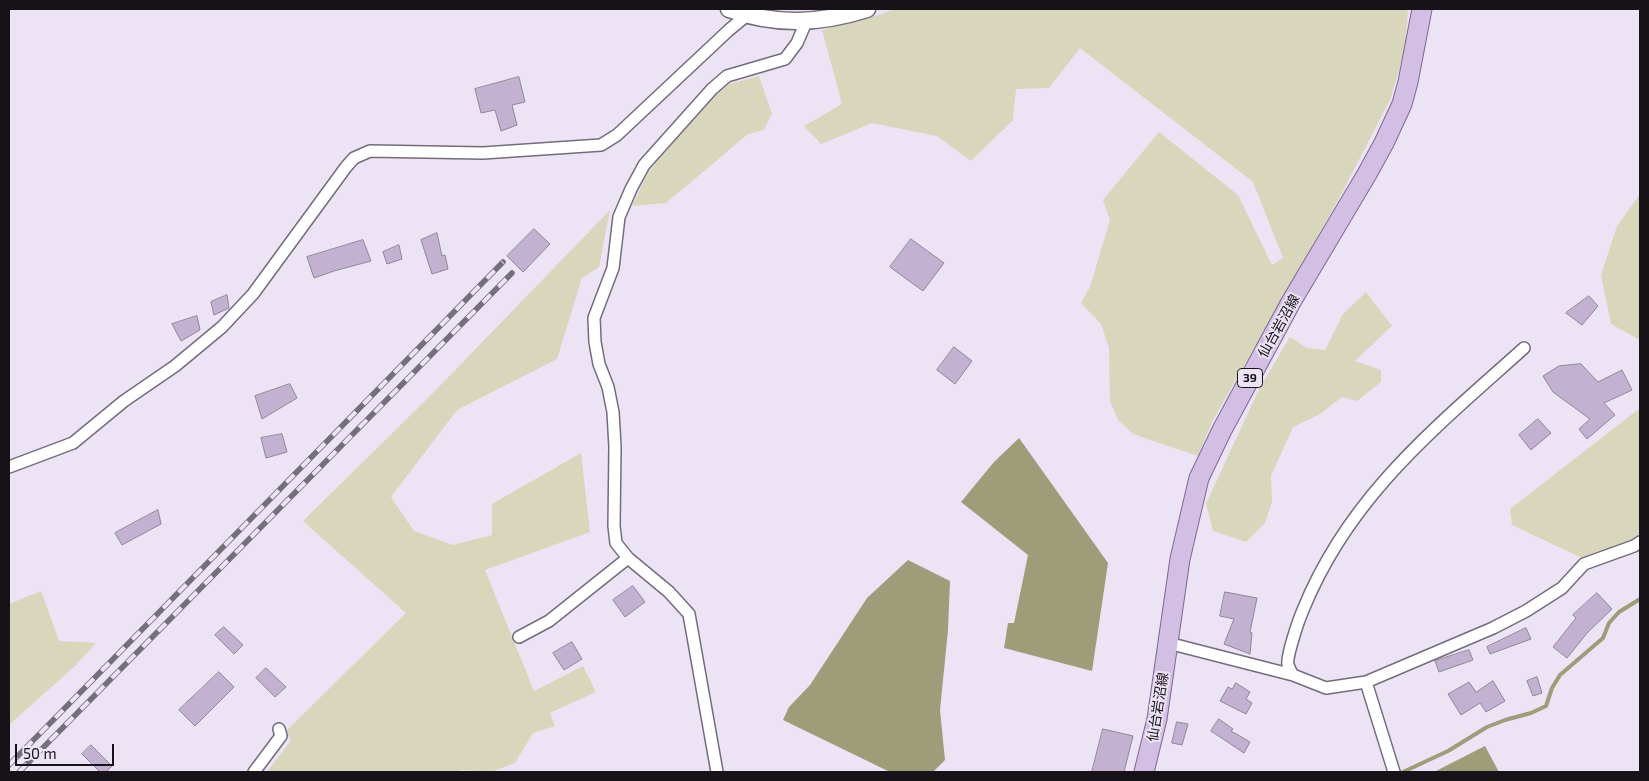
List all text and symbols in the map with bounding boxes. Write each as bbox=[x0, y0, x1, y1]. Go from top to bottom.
street label: 仙台岩沼線 bbox=[1255, 291, 1303, 361]
road number: 39 bbox=[1238, 368, 1262, 388]
street label: 仙台岩沼線 bbox=[1144, 671, 1172, 743]
scale bar bbox=[18, 734, 116, 766]
text: 50 m bbox=[23, 744, 57, 762]

